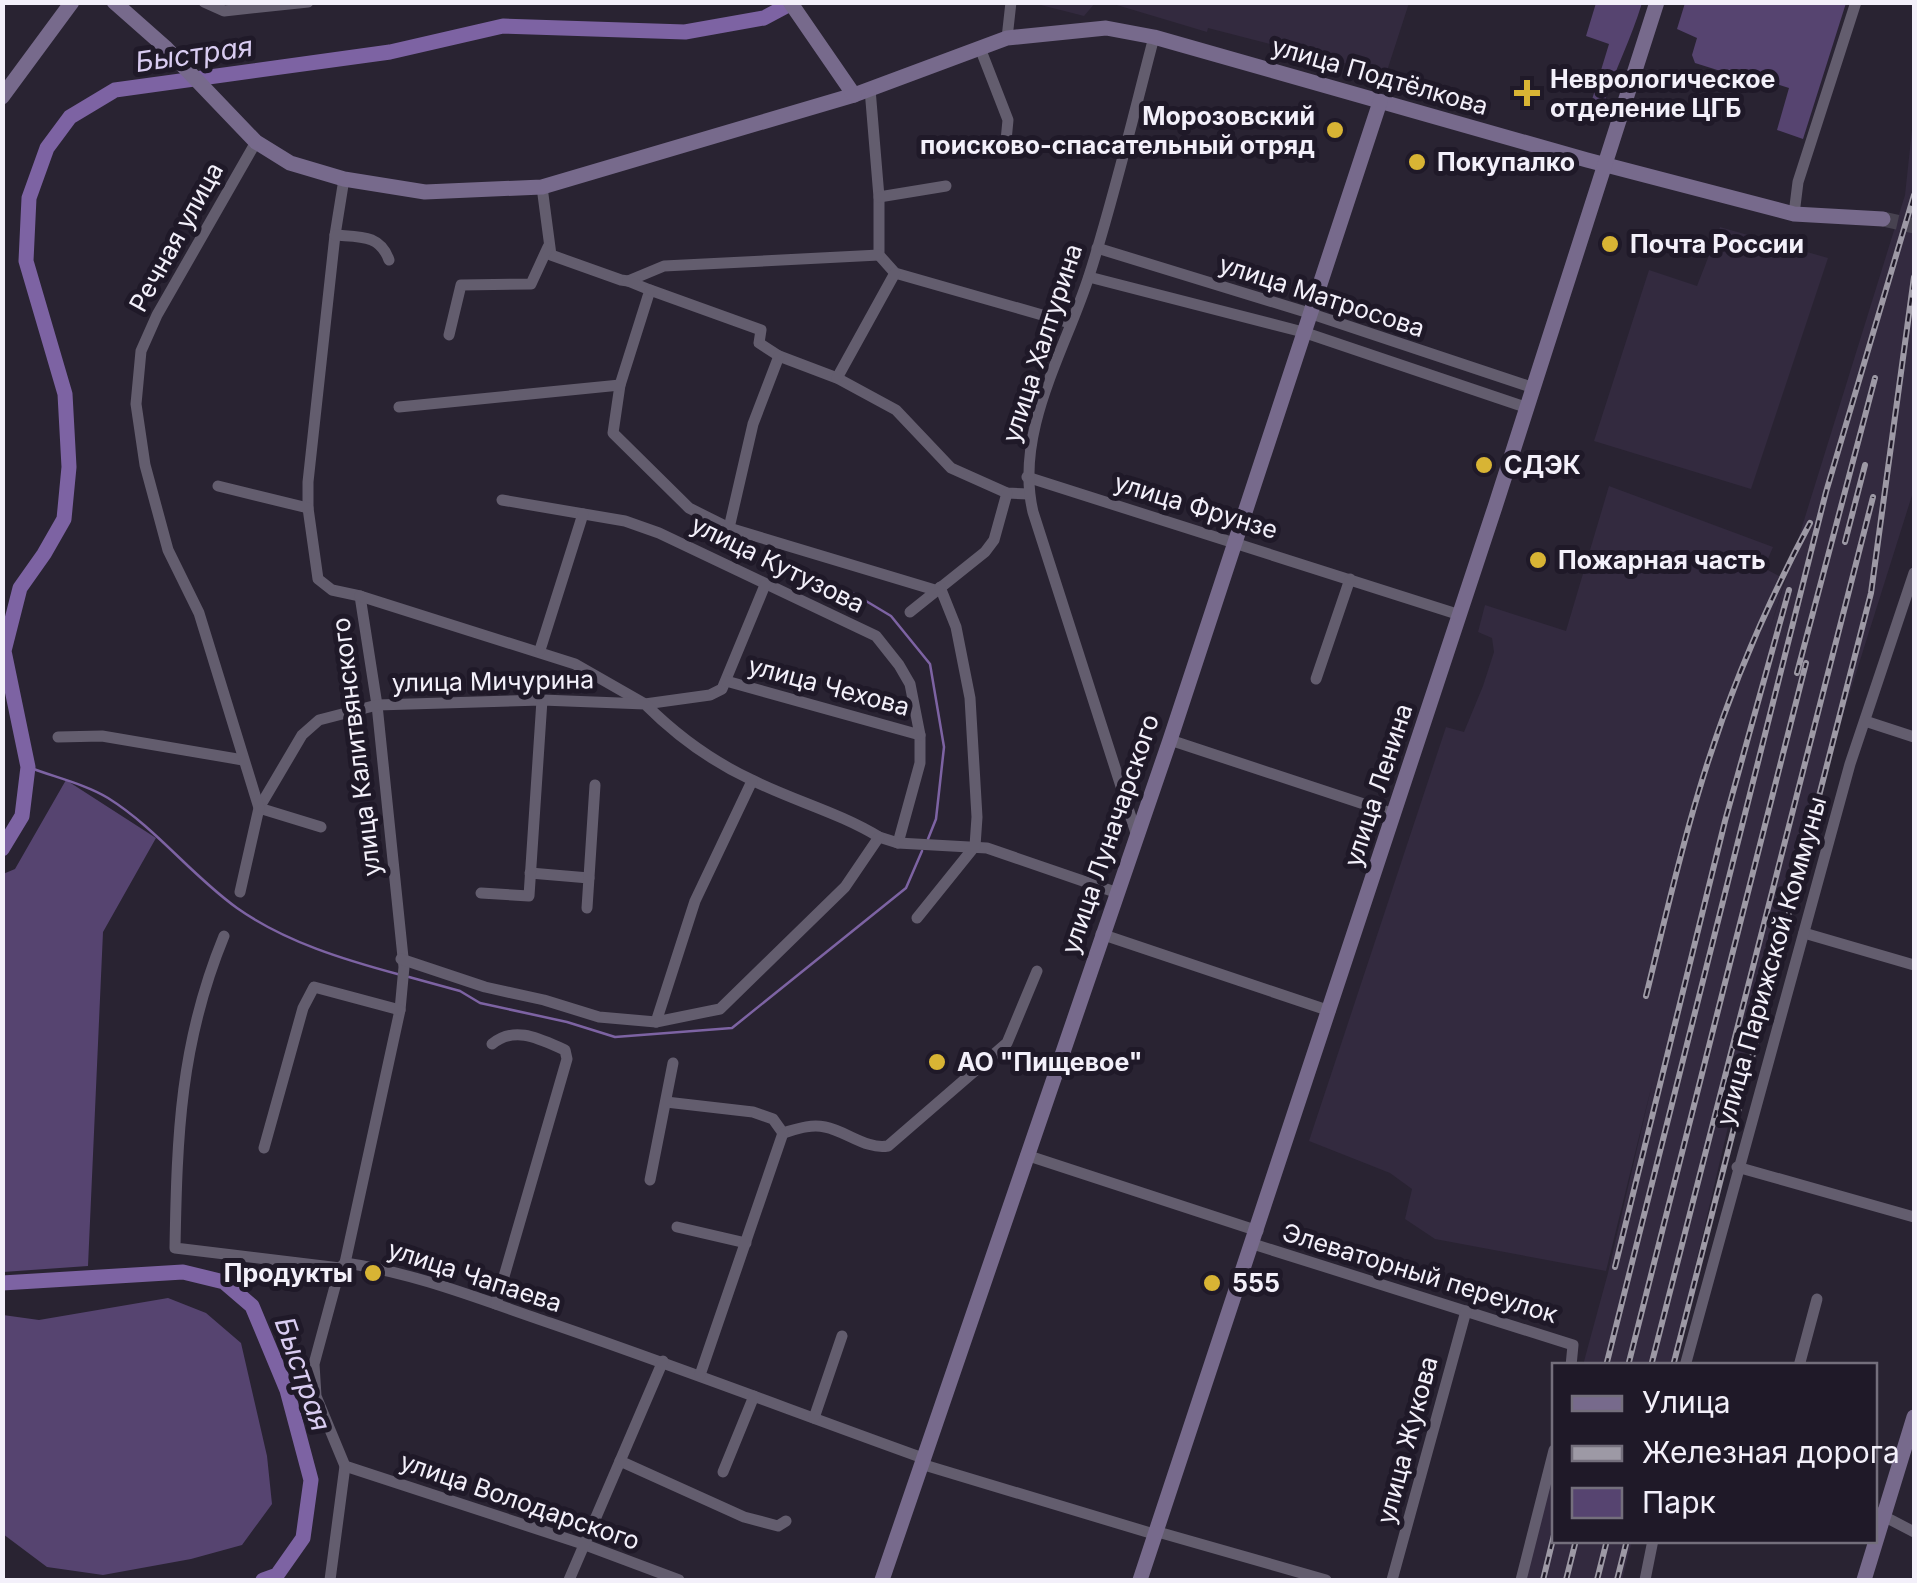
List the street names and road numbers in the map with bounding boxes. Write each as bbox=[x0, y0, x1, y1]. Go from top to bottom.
street label: улица Подтёлкова bbox=[1268, 31, 1492, 121]
street label: Речная улица bbox=[123, 157, 229, 317]
street label: улица Халтурина bbox=[996, 240, 1088, 446]
street label: улица Матросова bbox=[1215, 249, 1429, 343]
street label: улица Фрунзе bbox=[1111, 467, 1281, 545]
street label: улица Кутузова bbox=[686, 509, 870, 619]
street label: улица Калитвянского bbox=[325, 616, 387, 878]
street label: улица Чехова bbox=[745, 650, 913, 722]
street label: улица Мичурина bbox=[392, 664, 594, 698]
street label: улица Ленина bbox=[1338, 700, 1418, 870]
street label: улица Луначарского bbox=[1055, 710, 1165, 958]
street label: улица Парижской Коммуны bbox=[1710, 793, 1832, 1129]
street label: Элеваторный переулок bbox=[1279, 1217, 1562, 1329]
street label: улица Чапаева bbox=[384, 1234, 566, 1318]
street label: улица Жукова bbox=[1370, 1353, 1444, 1527]
street label: улица Володарского bbox=[396, 1446, 644, 1556]

